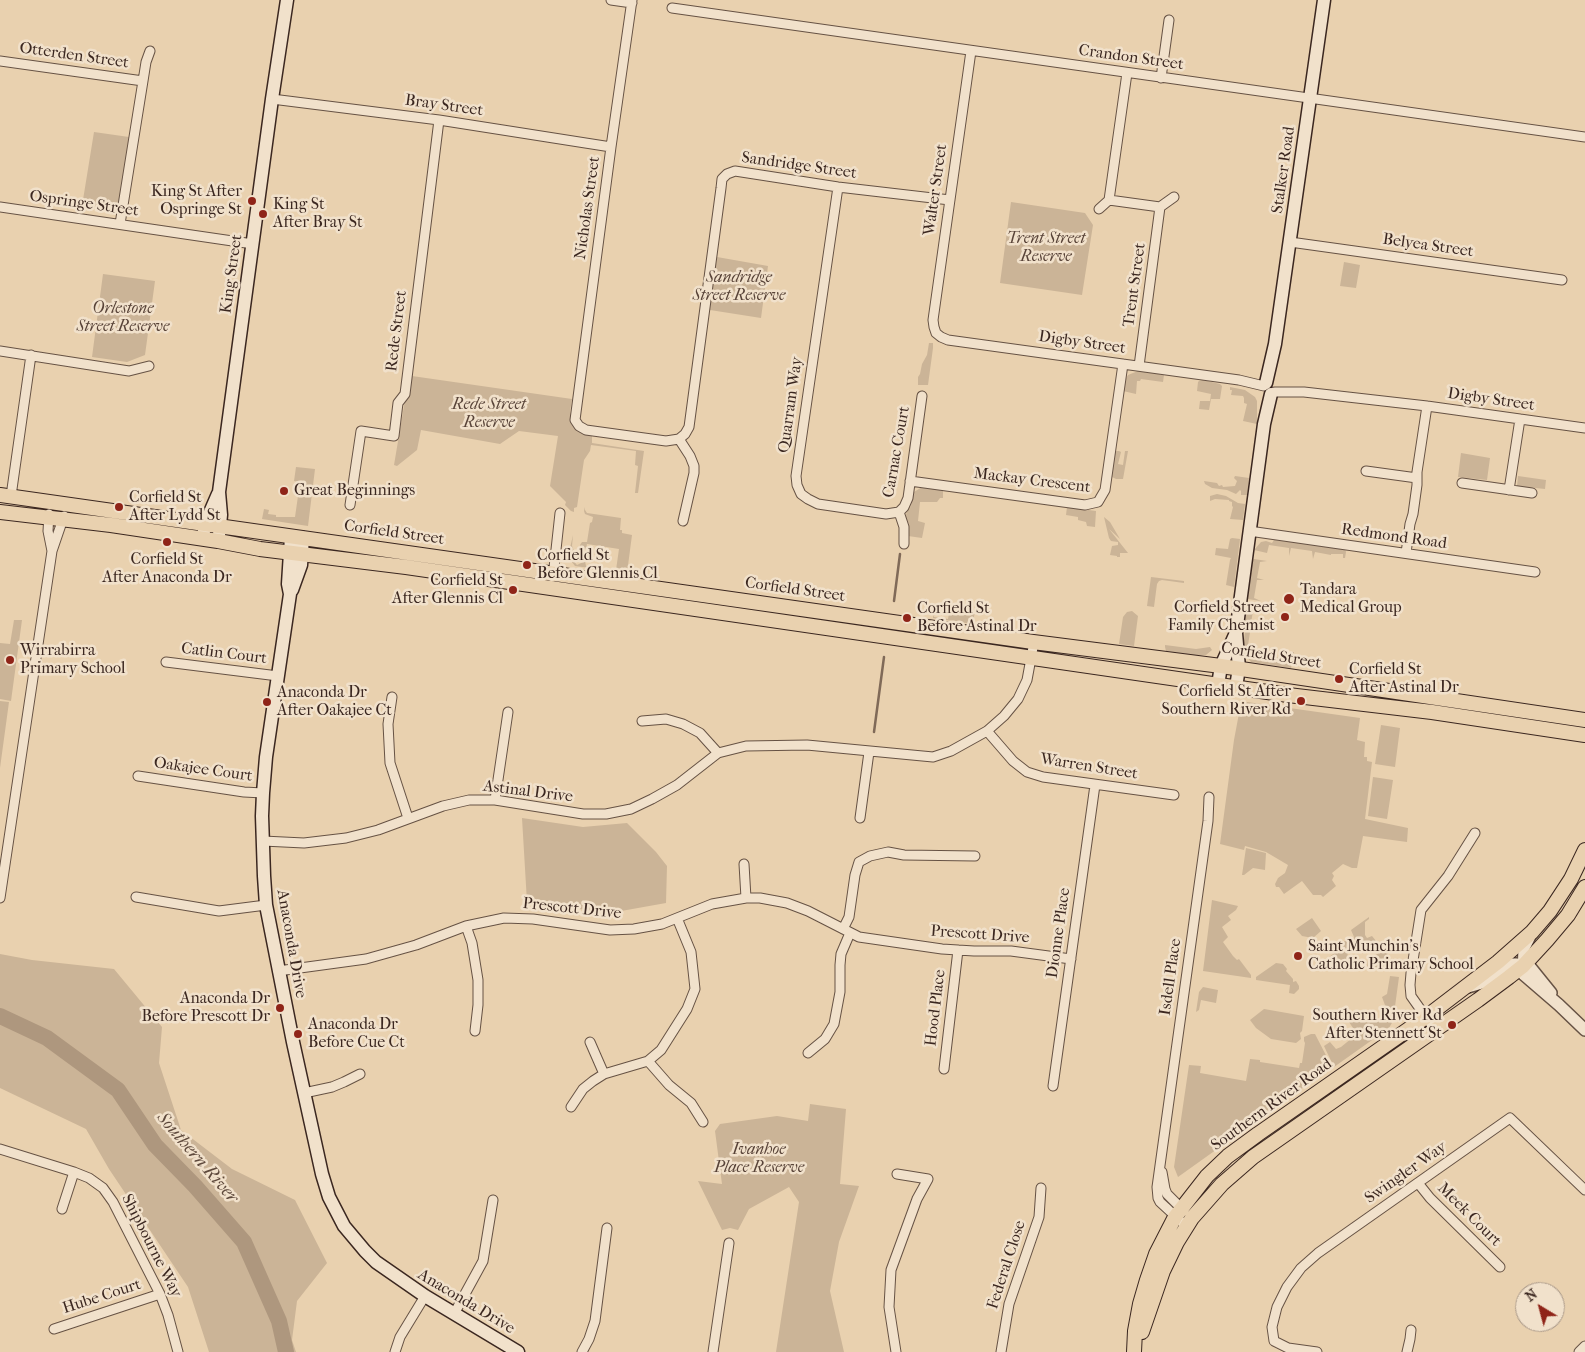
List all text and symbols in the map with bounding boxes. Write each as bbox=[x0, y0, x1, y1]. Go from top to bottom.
street label: Otterden Street bbox=[18, 39, 130, 73]
street label: Crandon Street bbox=[1077, 41, 1185, 75]
street label: Bray Street bbox=[404, 91, 484, 121]
street label: Stalker Road bbox=[1268, 125, 1300, 215]
street label: Walter Street bbox=[920, 143, 952, 237]
street label: Sandridge Street bbox=[740, 148, 858, 184]
street label: Nicholas Street bbox=[571, 155, 605, 261]
place label: King St After Ospringe St bbox=[151, 182, 242, 220]
street label: Ospringe Street bbox=[28, 187, 140, 221]
marker: King St After Ospringe St bbox=[246, 195, 258, 207]
place label: King St After Bray St bbox=[273, 195, 363, 233]
marker: King St After Bray St bbox=[257, 208, 269, 220]
park label: Trent Street Reserve bbox=[1007, 229, 1085, 267]
street label: Belyea Street bbox=[1381, 230, 1475, 262]
street label: King Street bbox=[217, 233, 247, 315]
street label: Trent Street bbox=[1120, 242, 1150, 328]
park label: Sandridge Street Reserve bbox=[693, 268, 785, 306]
street label: Rede Street bbox=[382, 289, 412, 373]
park label: Orlestone Street Reserve bbox=[77, 299, 169, 337]
street label: Digby Street bbox=[1037, 327, 1127, 359]
street label: Quarram Way bbox=[775, 356, 807, 454]
street label: Digby Street bbox=[1446, 384, 1536, 416]
park label: Rede Street Reserve bbox=[452, 395, 526, 433]
street label: Carnac Court bbox=[880, 405, 914, 499]
street label: Mackay Crescent bbox=[973, 464, 1091, 498]
place label: Great Beginnings bbox=[294, 481, 415, 501]
marker: Great Beginnings bbox=[278, 485, 290, 497]
place label: Corfield St After Lydd St bbox=[129, 488, 221, 526]
marker: Corfield St After Lydd St bbox=[113, 501, 125, 513]
street label: Corfield Street bbox=[343, 516, 445, 550]
street label: Redmond Road bbox=[1340, 520, 1448, 554]
marker: Corfield St After Anaconda Dr bbox=[161, 536, 173, 548]
place label: Corfield St Before Glennis Cl bbox=[537, 546, 658, 584]
place label: Corfield St After Anaconda Dr bbox=[102, 550, 232, 588]
marker: Corfield St Before Glennis Cl bbox=[521, 559, 533, 571]
place label: Corfield St After Glennis Cl bbox=[392, 571, 503, 609]
street label: Corfield Street bbox=[744, 573, 846, 607]
place label: Tandara Medical Group bbox=[1300, 580, 1402, 618]
marker: Corfield St After Glennis Cl bbox=[507, 584, 519, 596]
marker: Tandara Medical Group bbox=[1282, 592, 1296, 606]
place label: Corfield Street Family Chemist bbox=[1168, 598, 1275, 636]
place label: Corfield St Before Astinal Dr bbox=[917, 599, 1037, 637]
marker: Corfield Street Family Chemist bbox=[1279, 611, 1291, 623]
marker: Corfield St Before Astinal Dr bbox=[901, 612, 913, 624]
street label: Catlin Court bbox=[180, 639, 268, 669]
street label: Corfield Street bbox=[1220, 639, 1322, 673]
place label: Wirrabirra Primary School bbox=[20, 641, 125, 679]
marker: Wirrabirra Primary School bbox=[4, 654, 16, 666]
place label: Corfield St After Astinal Dr bbox=[1349, 660, 1459, 698]
marker: Corfield St After Astinal Dr bbox=[1333, 673, 1345, 685]
place label: Corfield St After Southern River Rd bbox=[1162, 682, 1291, 720]
place label: Anaconda Dr After Oakajee Ct bbox=[277, 683, 392, 721]
marker: Corfield St After Southern River Rd bbox=[1295, 695, 1307, 707]
marker: Anaconda Dr After Oakajee Ct bbox=[261, 696, 273, 708]
street label: Warren Street bbox=[1039, 750, 1139, 784]
street label: Oakajee Court bbox=[152, 754, 254, 786]
street label: Astinal Drive bbox=[482, 777, 574, 807]
street label: Dionne Place bbox=[1043, 887, 1075, 979]
street label: Anaconda Drive bbox=[272, 888, 310, 1000]
street label: Prescott Drive bbox=[522, 894, 622, 924]
street label: Prescott Drive bbox=[930, 922, 1030, 948]
street label: Isdell Place bbox=[1156, 937, 1186, 1017]
place label: Saint Munchin’s Catholic Primary School bbox=[1308, 937, 1474, 975]
marker: Saint Munchin’s Catholic Primary School bbox=[1292, 950, 1304, 962]
street label: Hood Place bbox=[922, 968, 950, 1048]
place label: Anaconda Dr Before Prescott Dr bbox=[141, 989, 270, 1027]
marker: Anaconda Dr Before Prescott Dr bbox=[274, 1002, 286, 1014]
place label: Southern River Rd After Stennett St bbox=[1313, 1006, 1442, 1044]
place label: Anaconda Dr Before Cue Ct bbox=[308, 1015, 405, 1053]
marker: Southern River Rd After Stennett St bbox=[1446, 1019, 1458, 1031]
marker: Anaconda Dr Before Cue Ct bbox=[292, 1028, 304, 1040]
street label: Southern River Road bbox=[1208, 1055, 1336, 1155]
water label: Southern River bbox=[152, 1108, 242, 1208]
street label: Swingler Way bbox=[1362, 1138, 1450, 1208]
park label: Ivanhoe Place Reserve bbox=[714, 1140, 804, 1178]
street label: Meek Court bbox=[1433, 1179, 1505, 1251]
street label: Shipbourne Way bbox=[117, 1191, 185, 1301]
street label: Federal Close bbox=[984, 1218, 1030, 1312]
street label: Anaconda Drive bbox=[414, 1265, 518, 1339]
street label: Hube Court bbox=[60, 1275, 144, 1319]
north arrow bbox=[1515, 1282, 1565, 1332]
text: N bbox=[1522, 1285, 1541, 1305]

